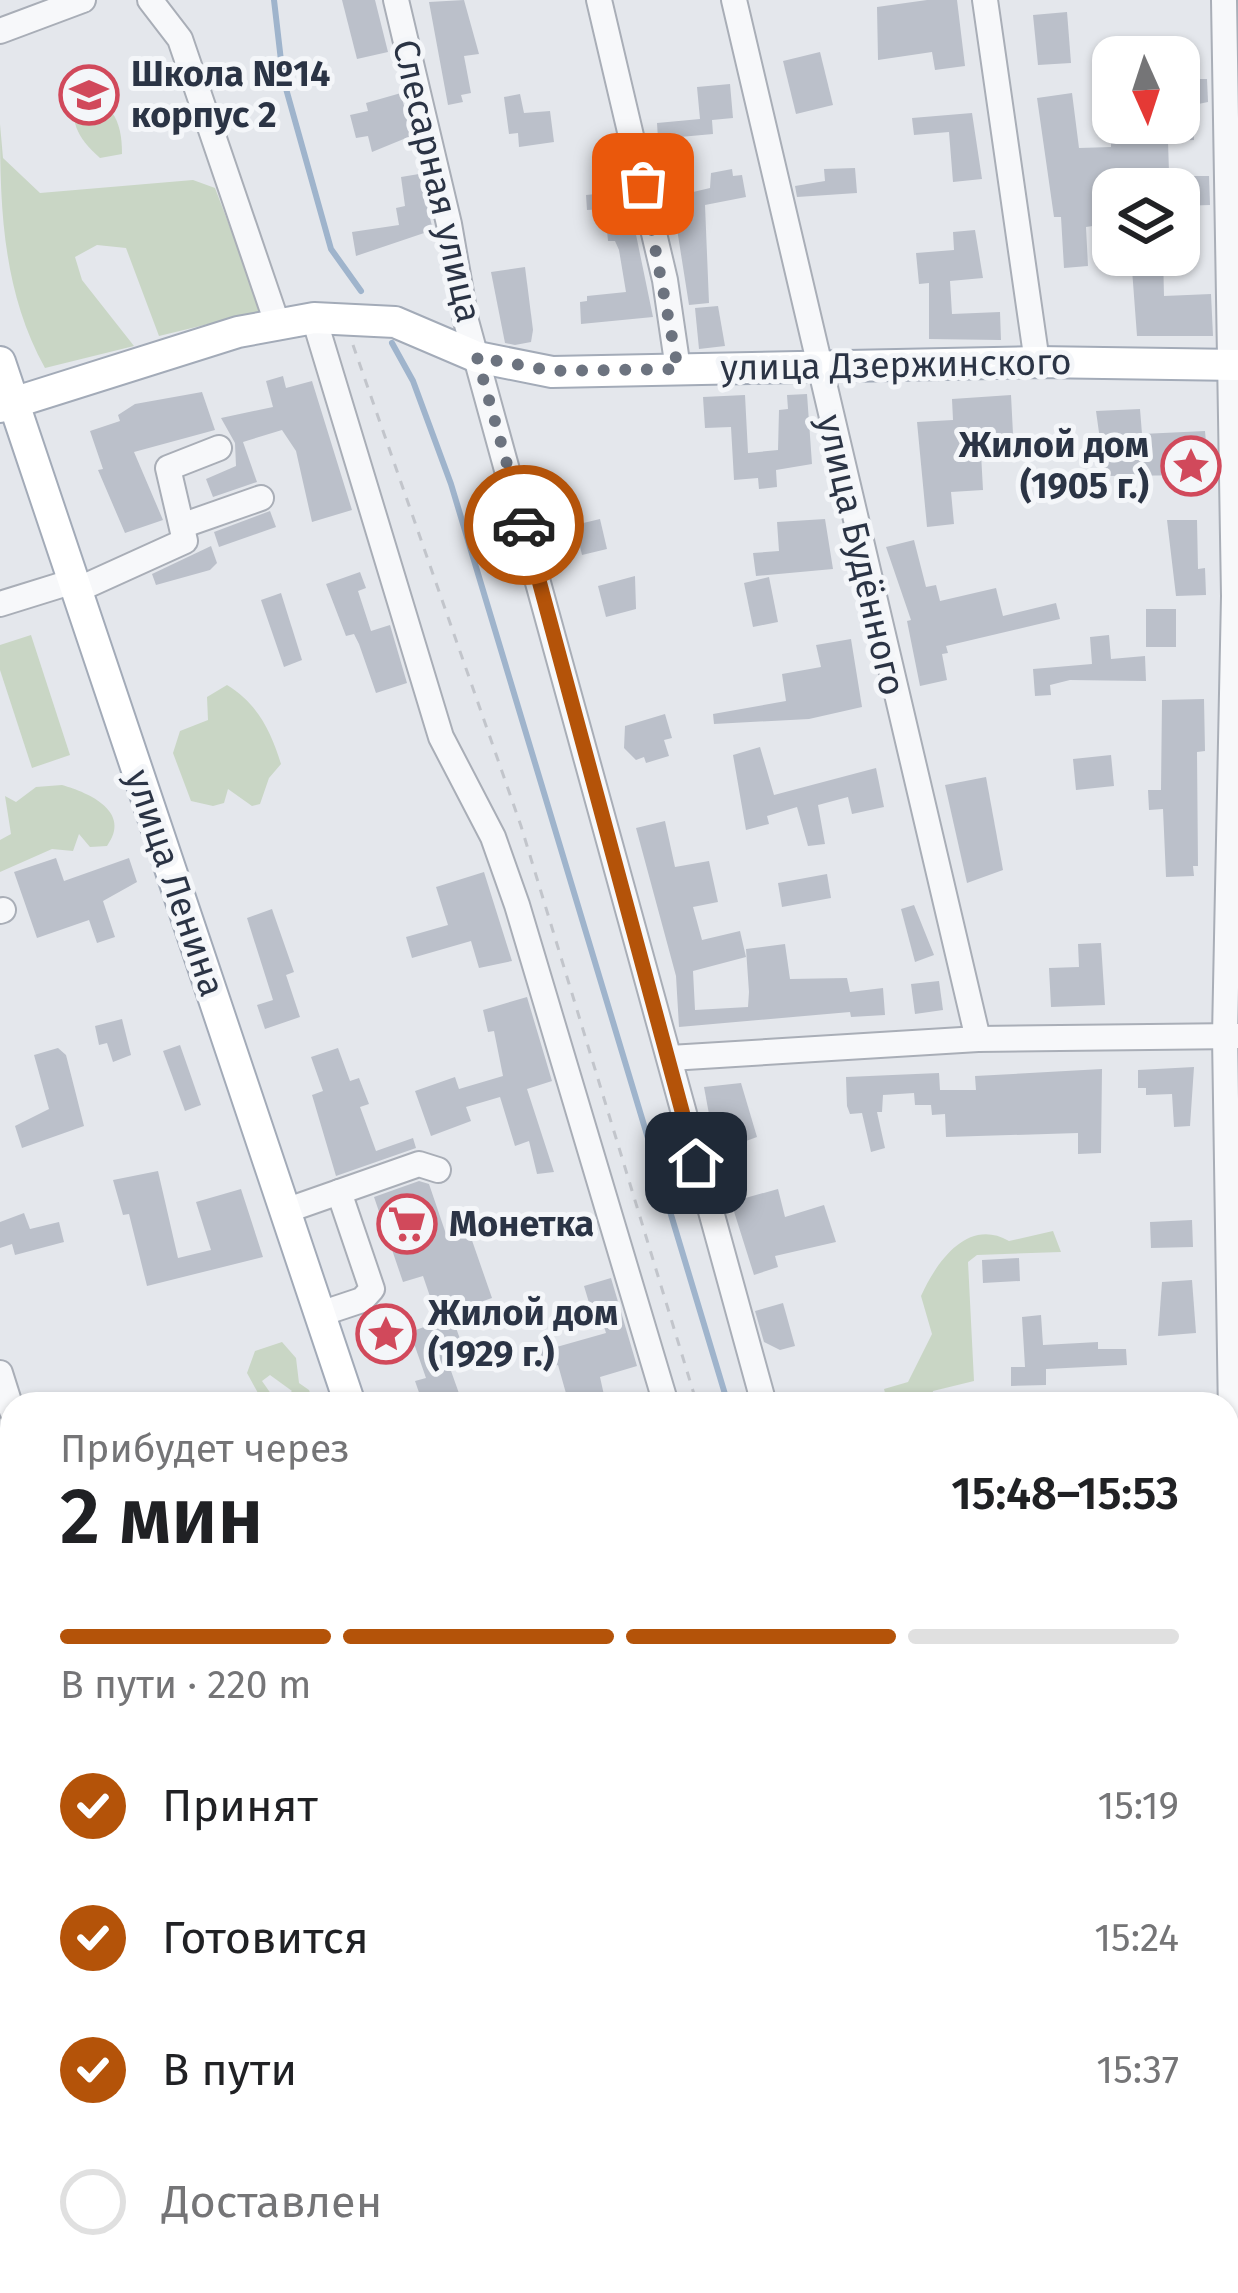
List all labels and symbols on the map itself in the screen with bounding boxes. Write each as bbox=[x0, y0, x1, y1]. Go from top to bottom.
street label: Слесарная улица bbox=[383, 35, 491, 327]
north arrow bbox=[1092, 36, 1200, 144]
place label: Школа №14 корпус 2 bbox=[131, 52, 330, 137]
school or university icon: Школа №14 корпус 2 bbox=[58, 64, 120, 126]
pin bbox=[592, 133, 694, 235]
street label: улица Дзержинского bbox=[720, 340, 1072, 390]
street label: улица Будённого bbox=[807, 410, 915, 700]
place label: Жилой дом (1905 г.) bbox=[958, 423, 1149, 508]
place icon: Жилой дом (1905 г.) bbox=[1160, 435, 1222, 497]
courier bbox=[464, 465, 584, 585]
street label: улица Ленина bbox=[116, 764, 234, 1002]
pin bbox=[645, 1112, 747, 1214]
supermarket icon: Монетка bbox=[376, 1193, 438, 1255]
place label: Монетка bbox=[449, 1202, 594, 1246]
place label: Жилой дом (1929 г.) bbox=[427, 1291, 618, 1376]
place icon: Жилой дом (1929 г.) bbox=[355, 1303, 417, 1365]

